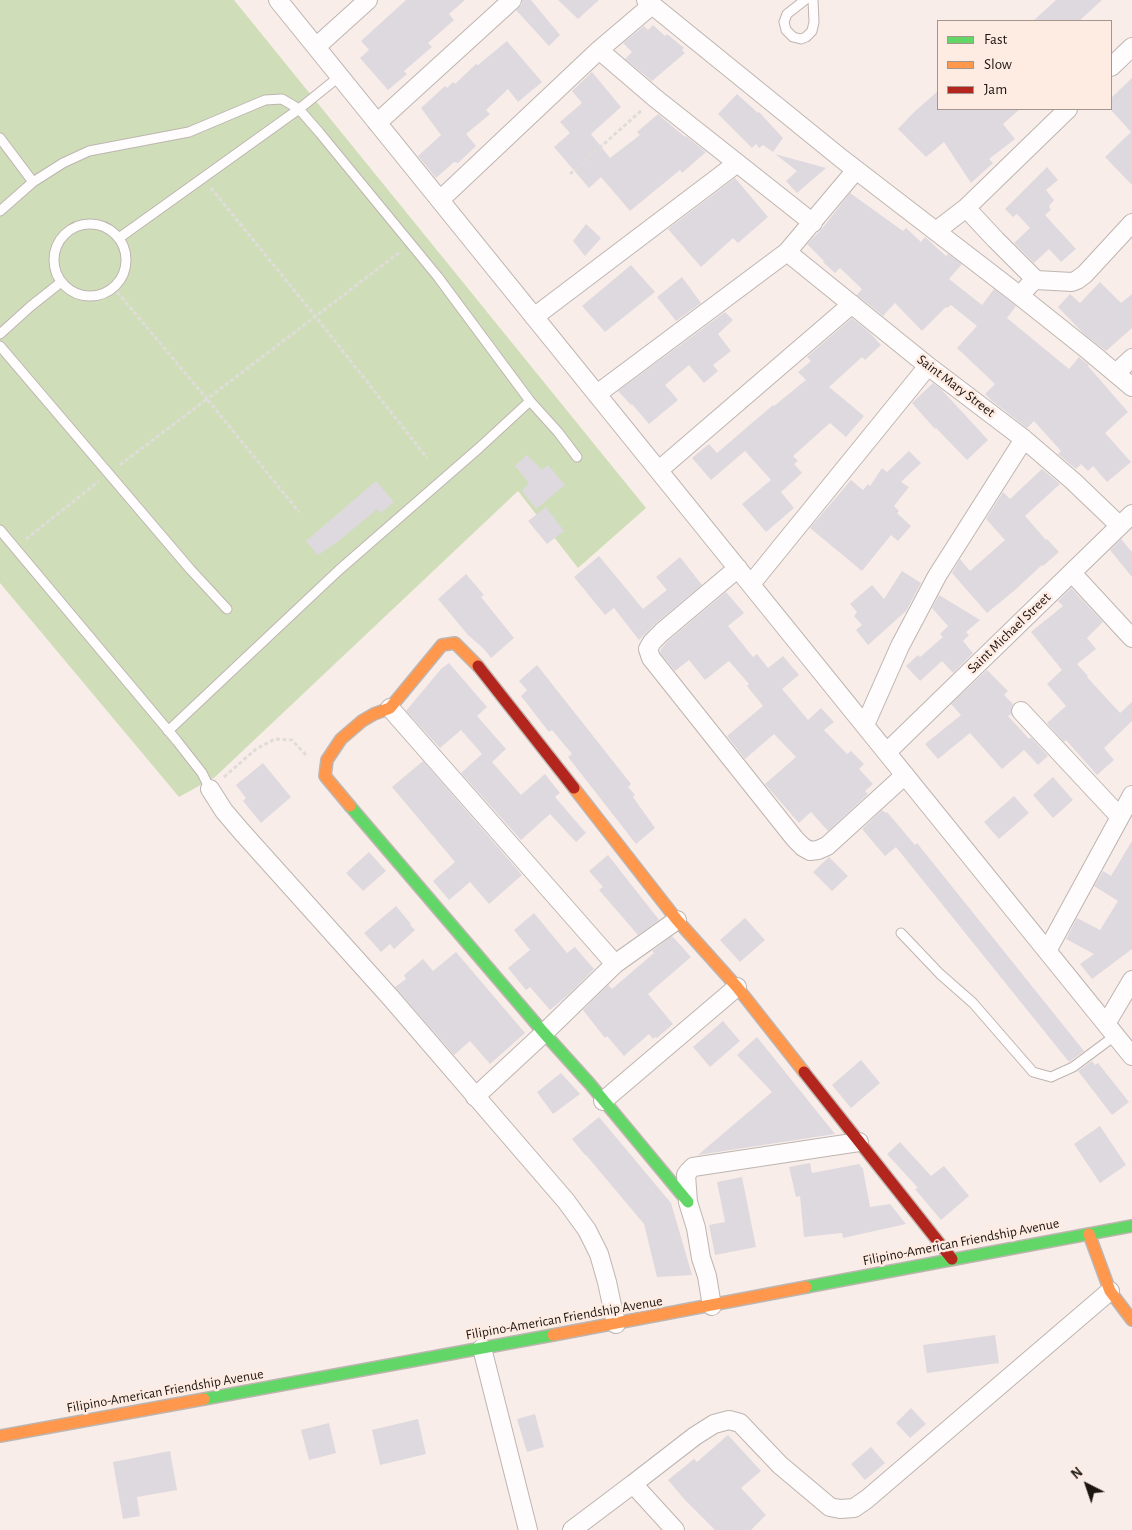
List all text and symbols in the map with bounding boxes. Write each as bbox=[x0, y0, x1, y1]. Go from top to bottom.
legend bbox=[937, 20, 1112, 110]
text: Fast bbox=[984, 32, 1007, 47]
text: Slow bbox=[984, 57, 1012, 72]
text: Jam bbox=[984, 82, 1007, 97]
street label: Saint Mary Street bbox=[914, 351, 998, 421]
street label: Saint Michael Street bbox=[964, 589, 1054, 677]
street label: Filipino-American Friendship Avenue bbox=[861, 1215, 1061, 1269]
street label: Filipino-American Friendship Avenue bbox=[464, 1292, 664, 1344]
street label: Filipino-American Friendship Avenue bbox=[65, 1365, 265, 1417]
north arrow bbox=[1062, 1460, 1112, 1510]
text: N bbox=[1069, 1465, 1085, 1482]

